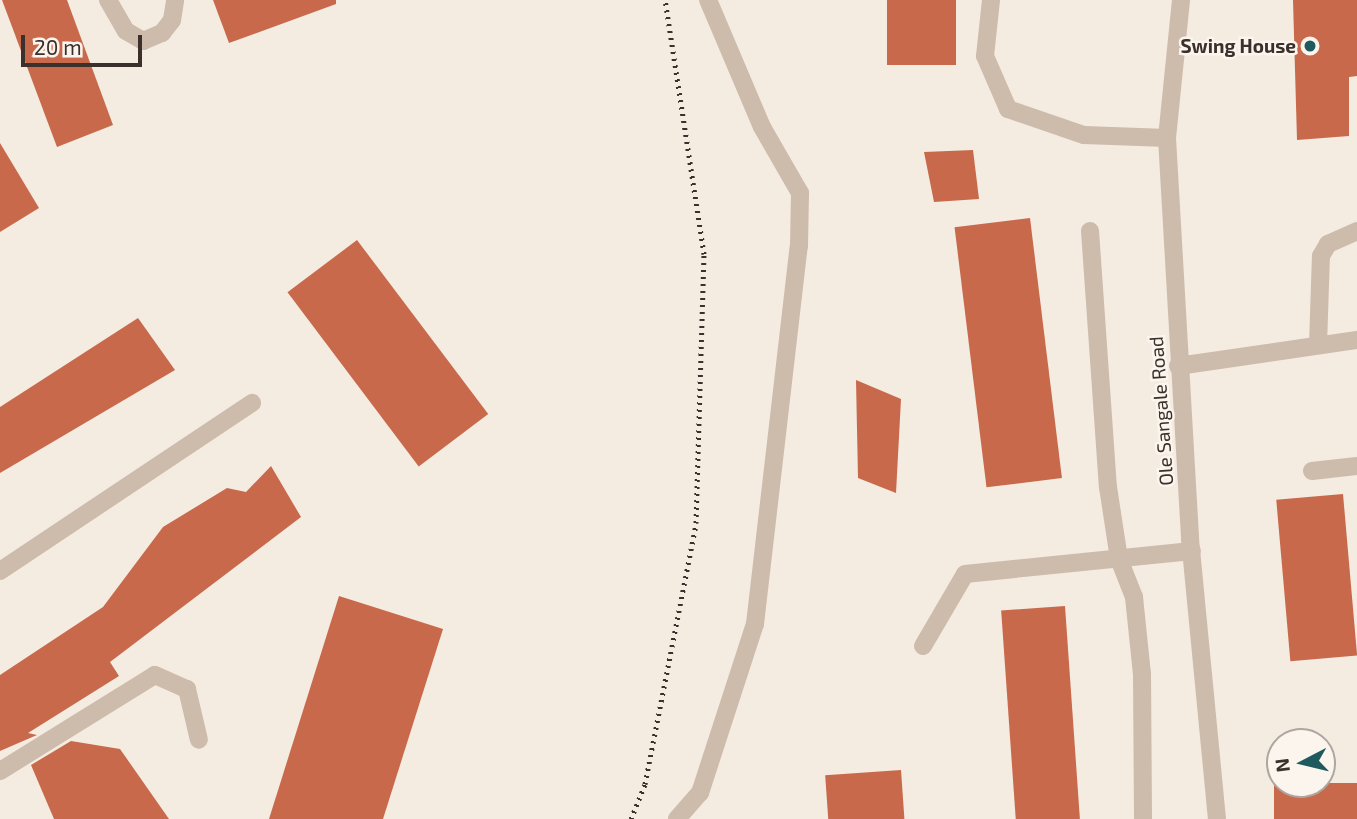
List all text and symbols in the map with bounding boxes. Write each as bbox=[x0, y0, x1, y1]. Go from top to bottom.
scale bar bbox=[24, 21, 145, 65]
text: 20 m bbox=[34, 34, 82, 59]
place label: Swing House bbox=[1181, 35, 1296, 57]
marker: Swing House bbox=[1302, 38, 1318, 54]
street label: Ole Sangale Road bbox=[1144, 336, 1178, 486]
north arrow bbox=[1266, 728, 1336, 798]
text: N bbox=[1269, 757, 1294, 774]

